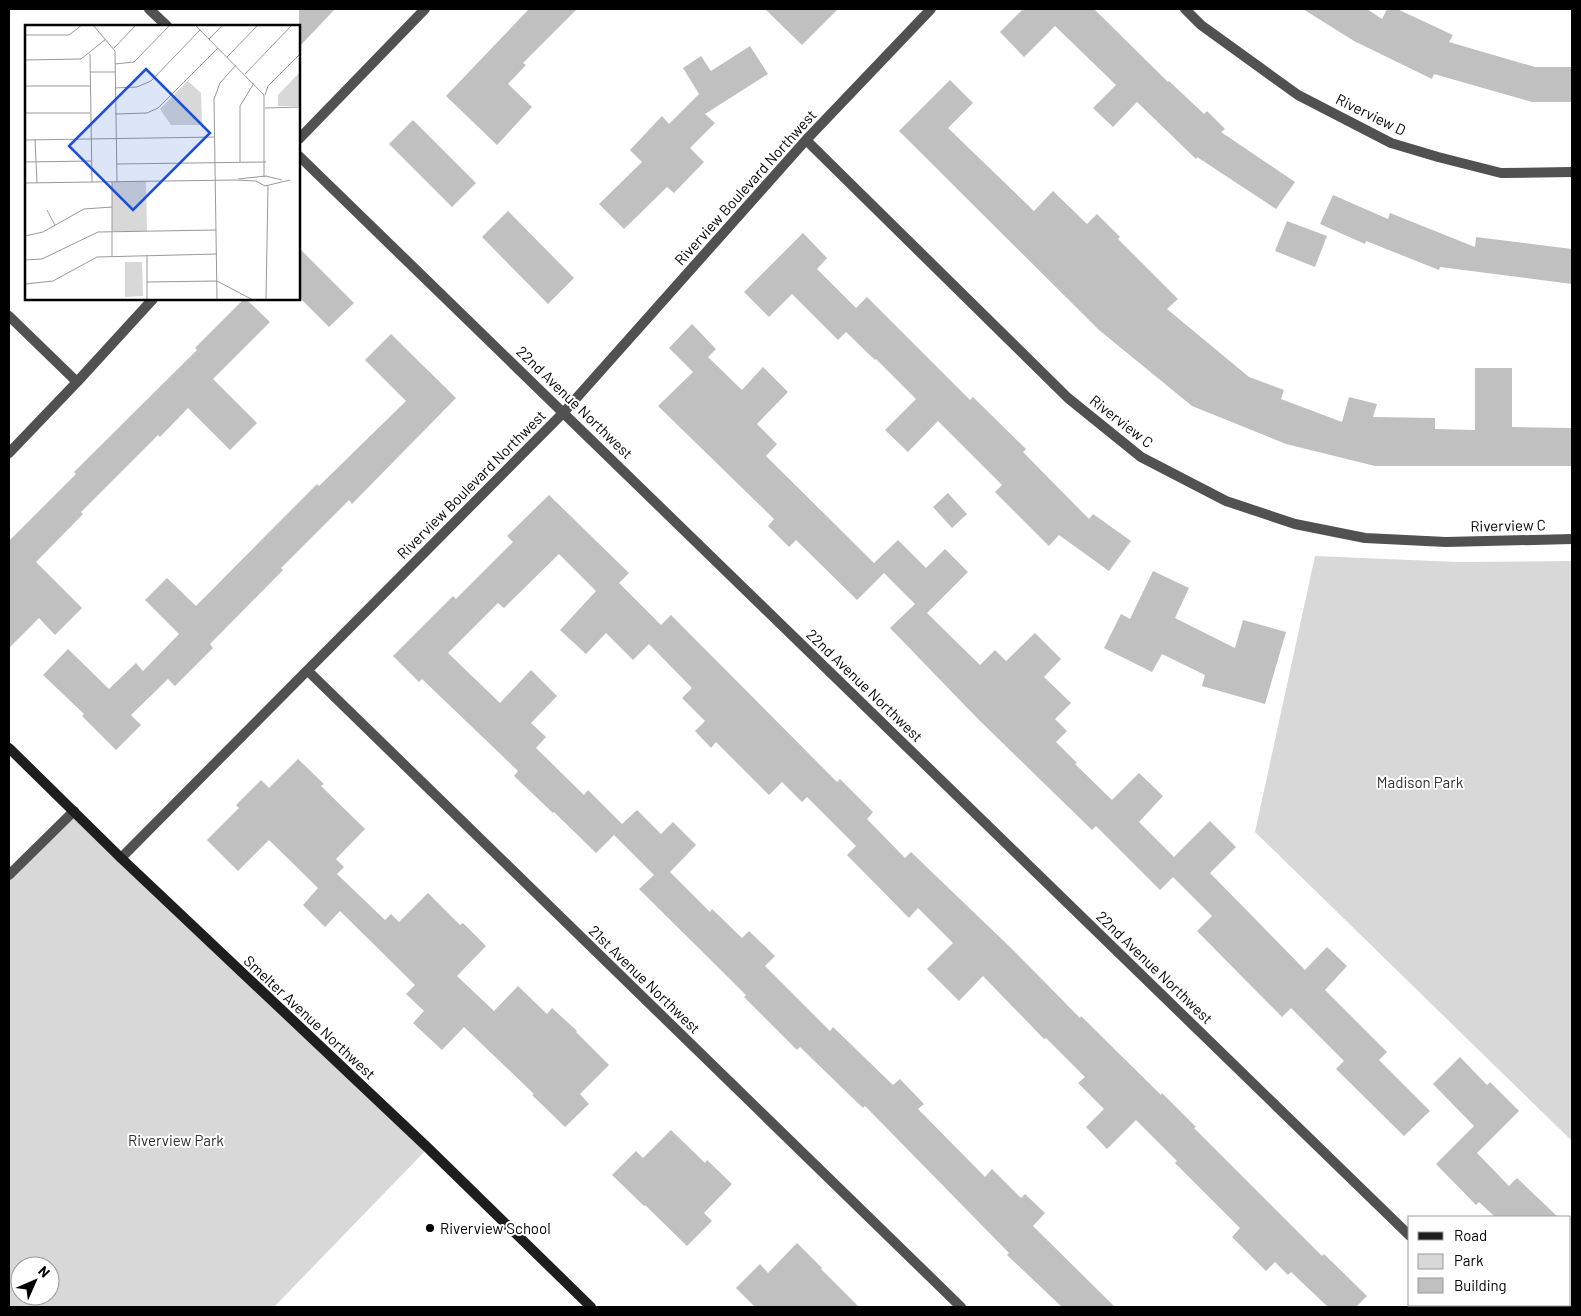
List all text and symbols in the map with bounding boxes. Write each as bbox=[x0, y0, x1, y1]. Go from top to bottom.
inset map bbox=[25, 25, 300, 300]
street label: Riverview D bbox=[1333, 89, 1409, 139]
street label: Riverview Boulevard Northwest bbox=[670, 106, 820, 268]
street label: 22nd Avenue Northwest bbox=[513, 342, 637, 462]
street label: Riverview C bbox=[1087, 391, 1157, 451]
street label: Riverview Boulevard Northwest bbox=[393, 406, 549, 562]
street label: Riverview C bbox=[1470, 515, 1546, 535]
street label: 22nd Avenue Northwest bbox=[803, 625, 927, 745]
park label: Madison Park bbox=[1377, 773, 1464, 791]
street label: 22nd Avenue Northwest bbox=[1093, 907, 1217, 1027]
street label: 21st Avenue Northwest bbox=[586, 921, 704, 1037]
street label: Smelter Avenue Northwest bbox=[240, 951, 380, 1083]
park label: Riverview Park bbox=[128, 1131, 224, 1149]
legend bbox=[1408, 1216, 1571, 1306]
place label: Riverview School bbox=[440, 1219, 551, 1237]
marker: Riverview School bbox=[424, 1222, 436, 1234]
text: Road bbox=[1454, 1226, 1487, 1244]
text: Park bbox=[1454, 1251, 1484, 1269]
north arrow bbox=[10, 1256, 60, 1306]
text: N bbox=[35, 1262, 54, 1281]
text: Building bbox=[1454, 1276, 1507, 1294]

